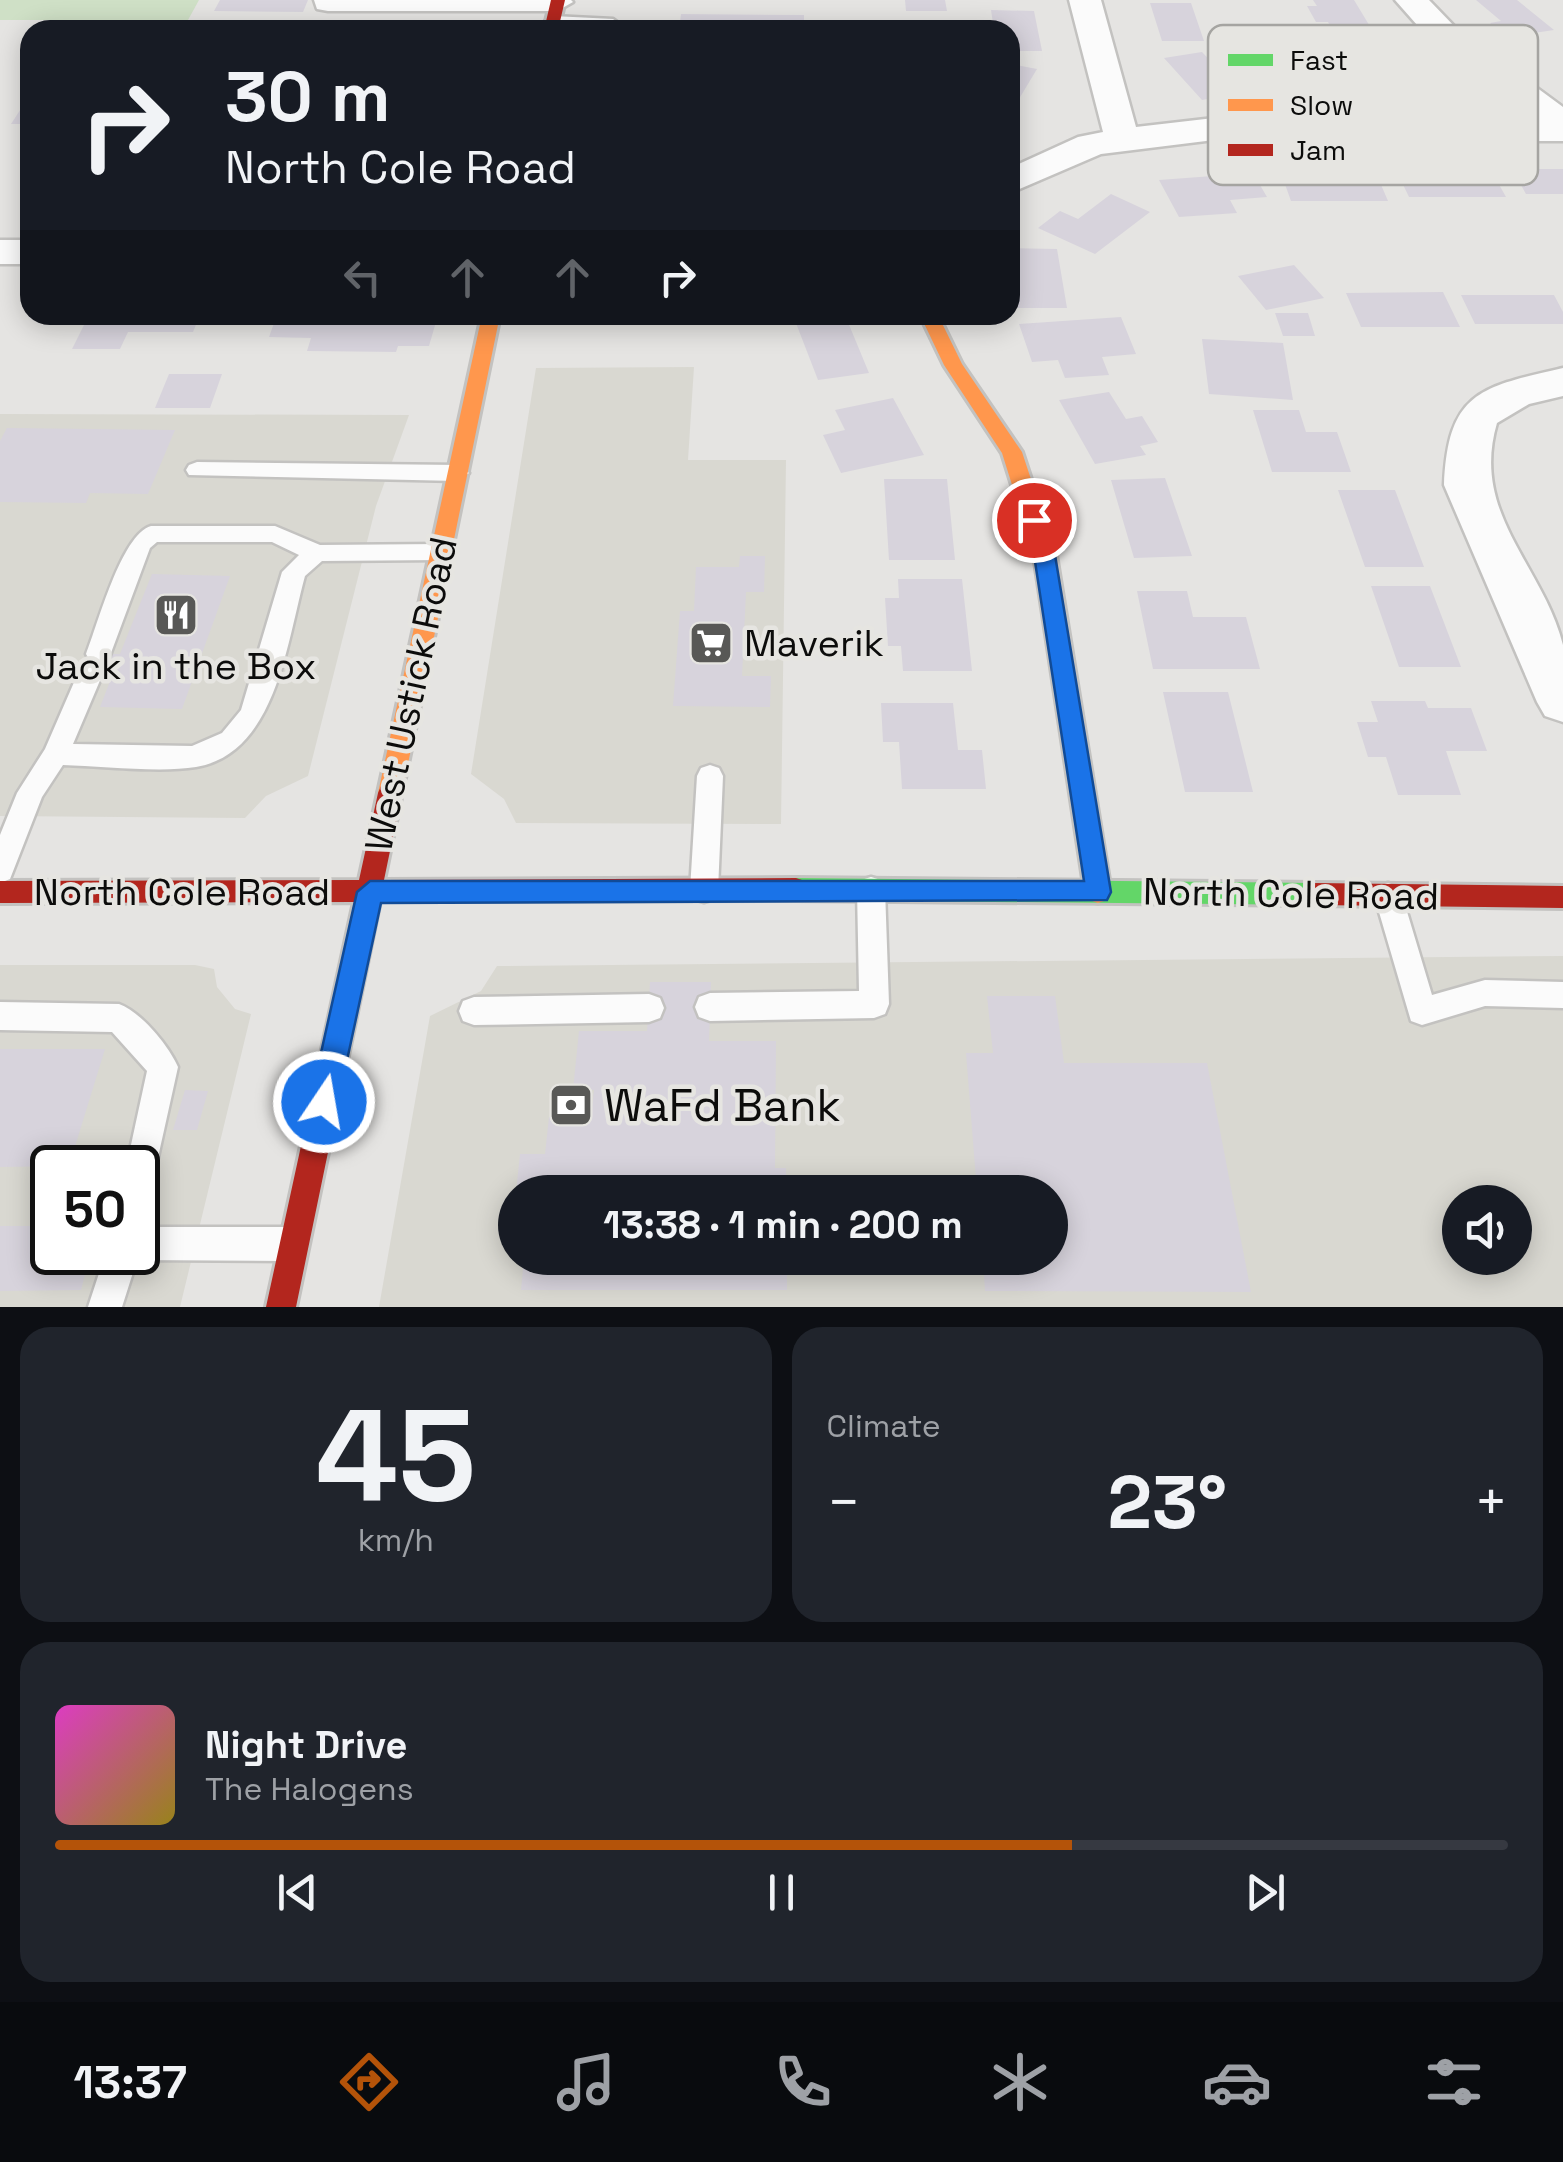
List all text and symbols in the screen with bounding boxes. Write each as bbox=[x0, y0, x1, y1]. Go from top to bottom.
legend bbox=[1208, 25, 1538, 185]
text: Fast bbox=[1290, 42, 1348, 78]
text: 30 m bbox=[225, 52, 390, 141]
icon: right bbox=[60, 60, 190, 190]
text: Slow bbox=[1290, 87, 1353, 123]
text: Jam bbox=[1290, 132, 1346, 168]
text: North Cole Road bbox=[225, 139, 576, 196]
icon: left bbox=[335, 250, 390, 305]
icon: ahead bbox=[440, 250, 495, 305]
icon: ahead bbox=[545, 250, 600, 305]
icon: right bbox=[650, 250, 705, 305]
pin bbox=[992, 478, 1077, 563]
icon: arrive bbox=[1007, 493, 1062, 548]
street label: West Ustick Road bbox=[354, 533, 468, 855]
restaurant icon: Jack in the Box bbox=[153, 592, 199, 638]
place label: Maverik bbox=[744, 619, 884, 667]
supermarket icon: Maverik bbox=[688, 620, 734, 666]
place label: Jack in the Box bbox=[35, 642, 317, 690]
street label: North Cole Road bbox=[1142, 867, 1440, 921]
street label: North Cole Road bbox=[34, 868, 330, 916]
position arrow bbox=[272, 1050, 376, 1154]
place label: WaFd Bank bbox=[604, 1077, 841, 1134]
bank icon: WaFd Bank bbox=[548, 1082, 594, 1128]
speed limit sign: 50 bbox=[30, 1145, 160, 1275]
map controls bbox=[1442, 1185, 1532, 1275]
button: sound bbox=[1442, 1185, 1532, 1275]
text: 13:38 · 1 min · 200 m bbox=[603, 1201, 963, 1249]
text: 45 bbox=[315, 1372, 476, 1538]
text: Climate bbox=[827, 1406, 941, 1446]
text: 23° bbox=[1107, 1454, 1227, 1550]
text: − bbox=[827, 1467, 861, 1537]
text: + bbox=[1474, 1467, 1508, 1537]
text: km/h bbox=[358, 1520, 434, 1560]
text: Night Drive bbox=[205, 1721, 407, 1769]
text: The Halogens bbox=[205, 1769, 414, 1809]
icon: previous bbox=[270, 1865, 325, 1920]
icon: pause bbox=[754, 1865, 809, 1920]
icon: next bbox=[1238, 1865, 1293, 1920]
icon: directions bbox=[334, 2047, 404, 2117]
icon: music bbox=[551, 2047, 621, 2117]
icon: phone bbox=[768, 2047, 838, 2117]
icon: climate bbox=[985, 2047, 1055, 2117]
icon: car bbox=[1202, 2047, 1272, 2117]
icon: filters bbox=[1419, 2047, 1489, 2117]
text: 13:37 bbox=[74, 2054, 187, 2111]

